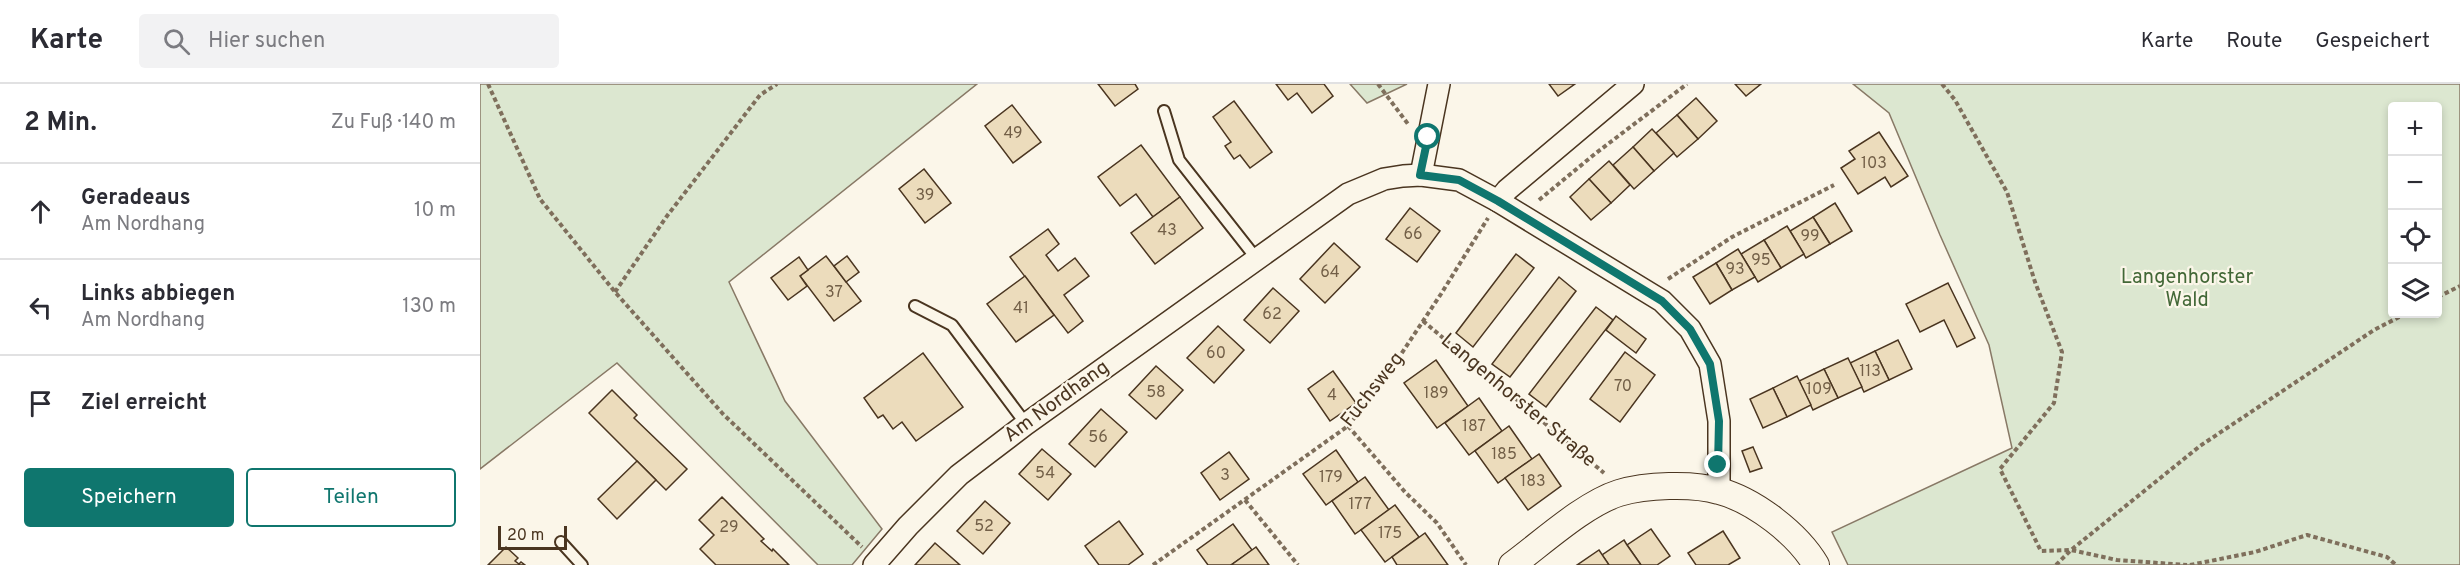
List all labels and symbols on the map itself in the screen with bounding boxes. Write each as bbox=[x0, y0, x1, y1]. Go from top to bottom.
route start bbox=[1414, 123, 1440, 149]
house number: 49 bbox=[1003, 124, 1023, 144]
house number: 103 bbox=[1861, 154, 1887, 174]
house number: 39 bbox=[916, 186, 934, 206]
house number: 43 bbox=[1157, 221, 1177, 241]
house number: 66 bbox=[1403, 225, 1423, 245]
house number: 99 bbox=[1800, 227, 1820, 247]
house number: 95 bbox=[1751, 251, 1771, 271]
house number: 93 bbox=[1725, 260, 1745, 280]
house number: 64 bbox=[1320, 263, 1340, 283]
park label: Langenhorster Wald bbox=[2121, 265, 2253, 314]
house number: 37 bbox=[825, 283, 843, 303]
house number: 41 bbox=[1013, 299, 1029, 319]
house number: 62 bbox=[1262, 305, 1282, 325]
street label: Langenhorster Straße bbox=[1435, 328, 1601, 474]
house number: 60 bbox=[1206, 344, 1226, 364]
street label: Fuchsweg bbox=[1335, 347, 1411, 433]
street label: Am Nordhang bbox=[999, 355, 1115, 449]
house number: 113 bbox=[1859, 362, 1881, 382]
house number: 70 bbox=[1614, 377, 1632, 397]
house number: 109 bbox=[1806, 380, 1832, 400]
house number: 58 bbox=[1146, 383, 1166, 403]
house number: 189 bbox=[1424, 384, 1448, 404]
house number: 4 bbox=[1327, 386, 1337, 406]
house number: 187 bbox=[1462, 417, 1486, 437]
house number: 56 bbox=[1088, 428, 1108, 448]
house number: 185 bbox=[1491, 445, 1517, 465]
route end bbox=[1704, 451, 1730, 477]
house number: 54 bbox=[1035, 464, 1055, 484]
house number: 3 bbox=[1220, 466, 1230, 486]
house number: 179 bbox=[1319, 468, 1343, 488]
house number: 183 bbox=[1520, 472, 1546, 492]
house number: 177 bbox=[1348, 495, 1372, 515]
house number: 52 bbox=[974, 517, 994, 537]
house number: 29 bbox=[719, 518, 739, 538]
scale bar bbox=[498, 523, 567, 550]
house number: 175 bbox=[1378, 524, 1402, 544]

